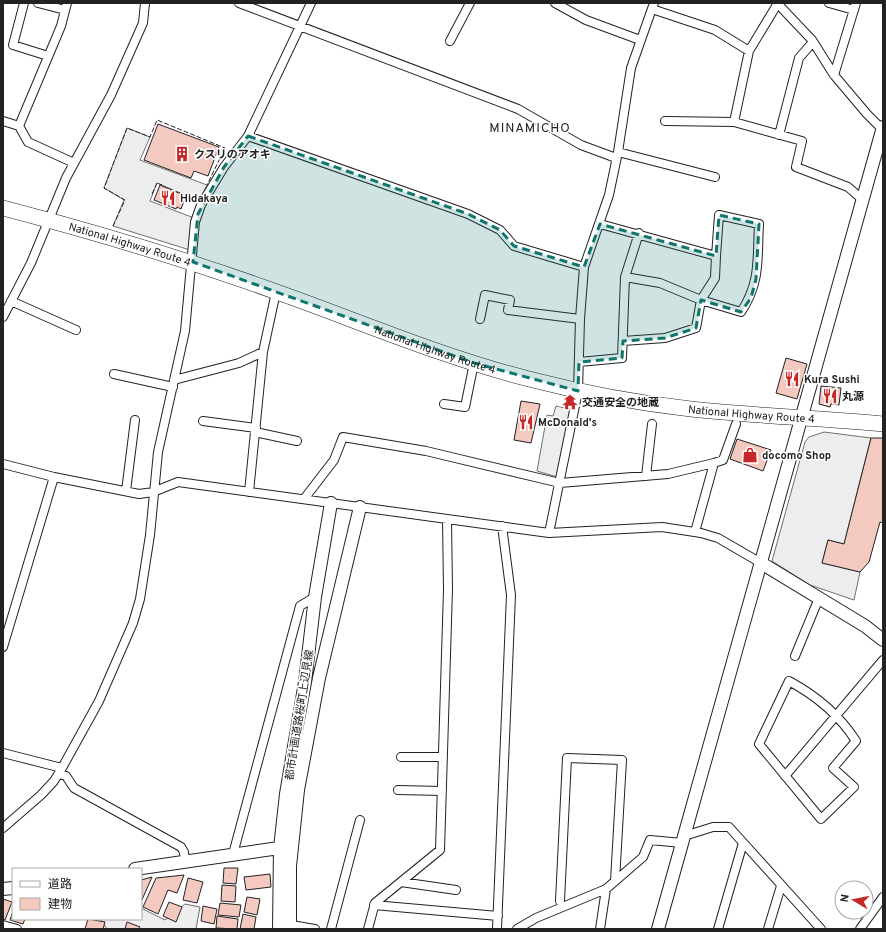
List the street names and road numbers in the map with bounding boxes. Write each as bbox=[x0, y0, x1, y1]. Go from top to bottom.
street label: National Highway Route 4 bbox=[67, 220, 193, 270]
street label: National Highway Route 4 bbox=[372, 323, 497, 378]
street label: National Highway Route 4 bbox=[687, 403, 815, 427]
street label: 都市計画道路桜町上辺見線 bbox=[283, 649, 317, 781]

